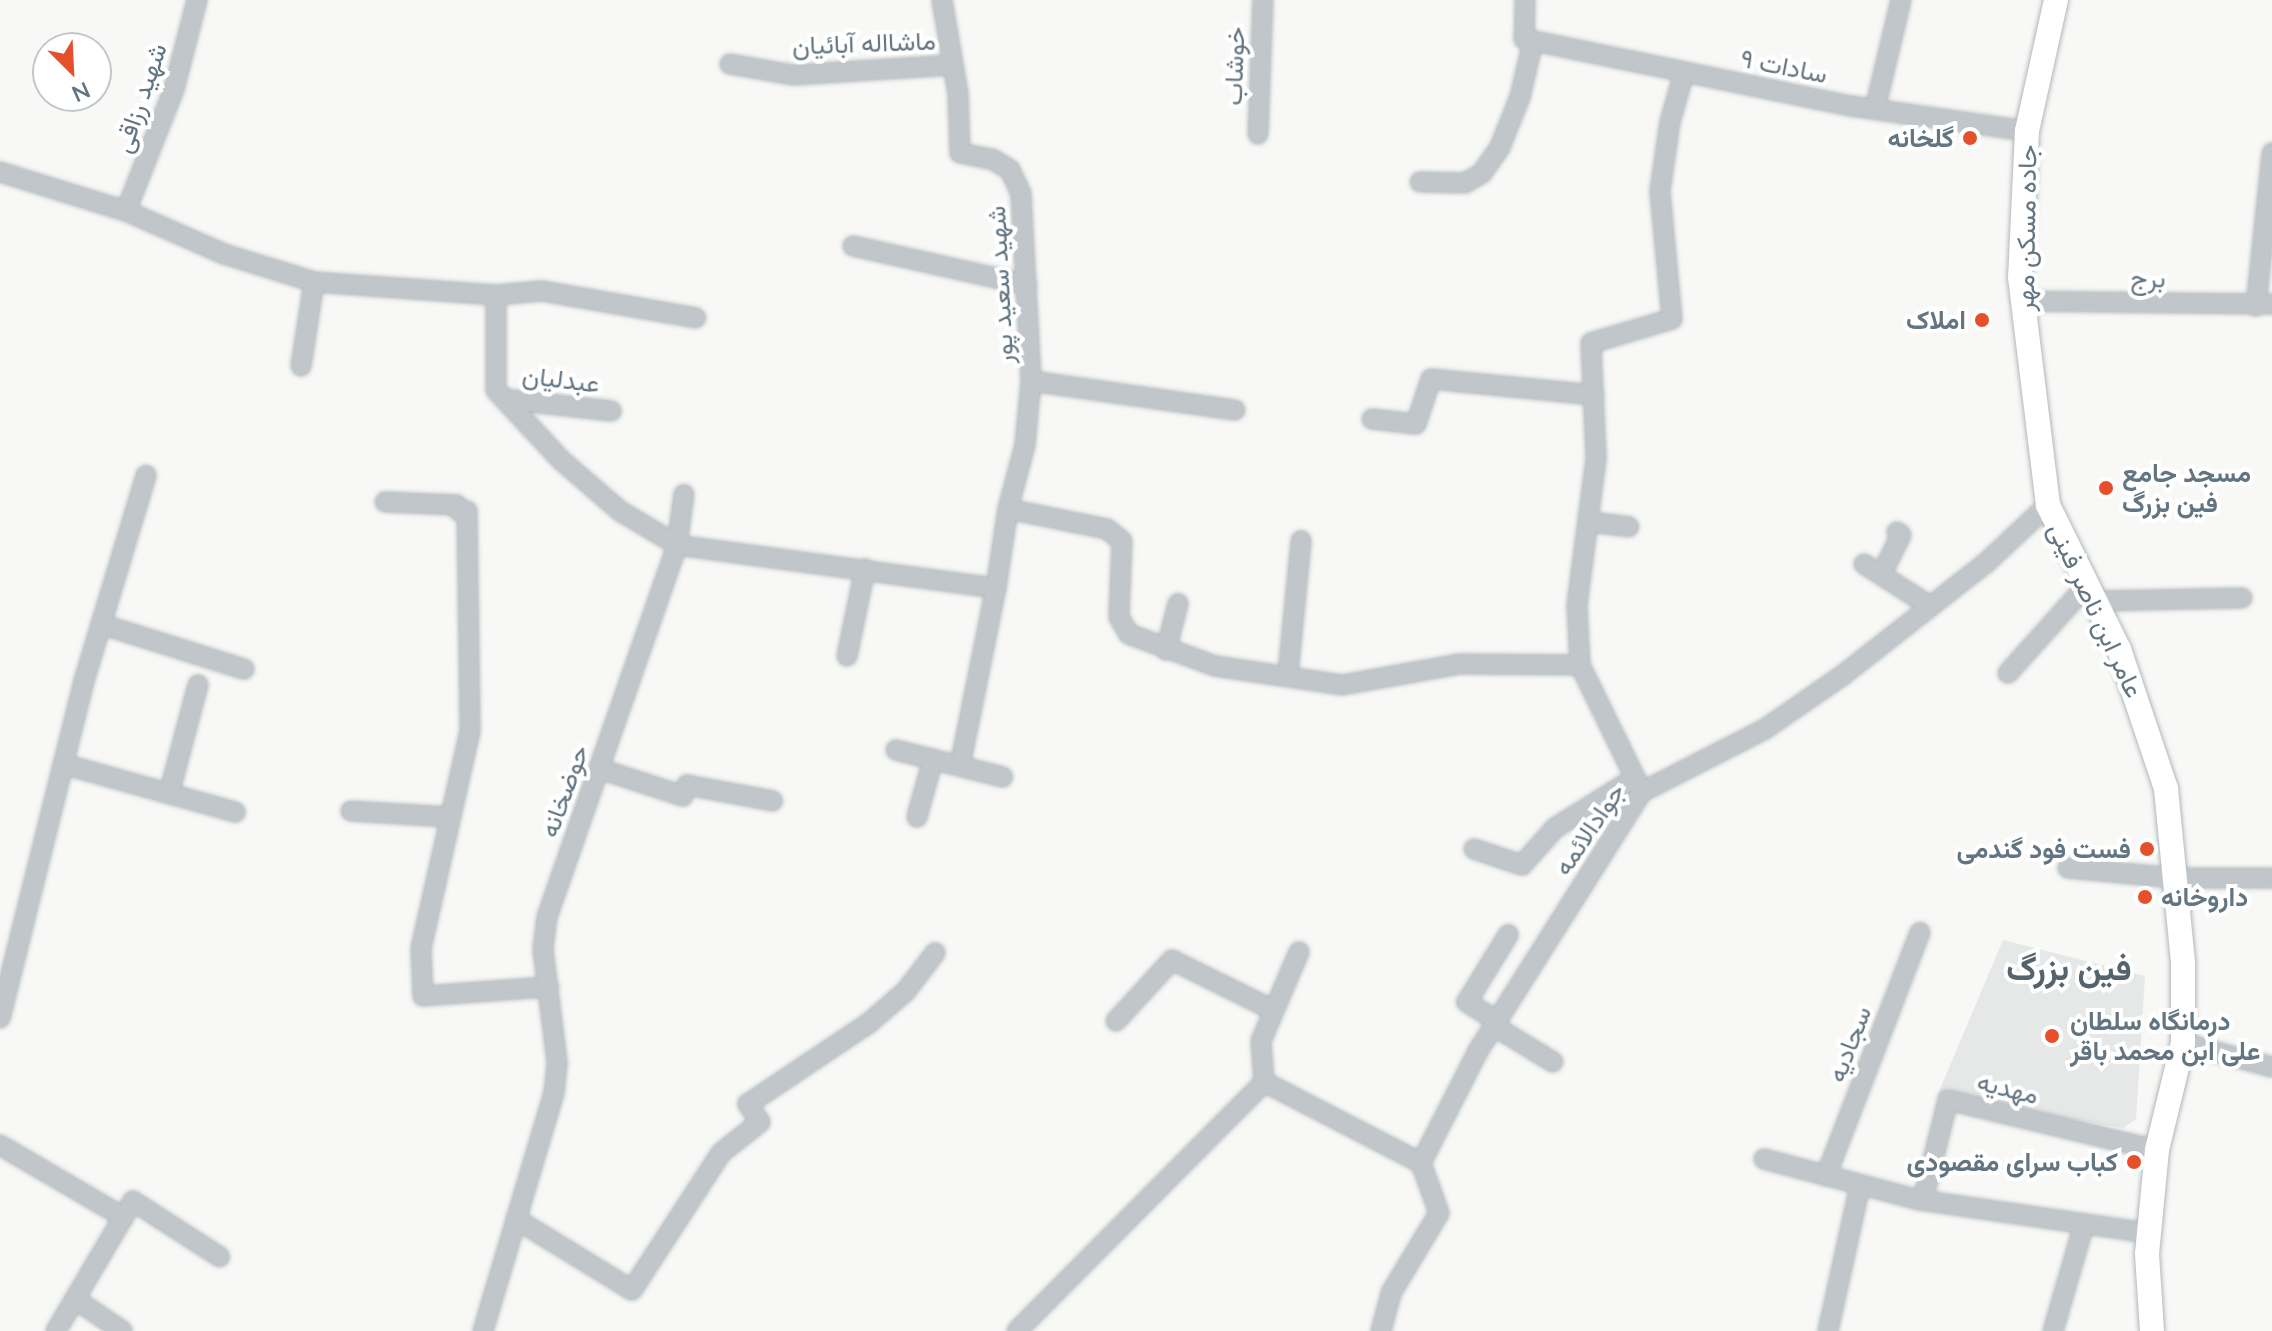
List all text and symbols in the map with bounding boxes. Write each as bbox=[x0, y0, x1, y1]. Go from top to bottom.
street label: ماشااله آبائیان bbox=[792, 25, 936, 61]
street label: خوشاب bbox=[1217, 26, 1251, 106]
north arrow bbox=[32, 32, 112, 112]
street label: شهید رزاقی bbox=[107, 39, 173, 157]
street label: سادات ۹ bbox=[1738, 42, 1830, 90]
text: N bbox=[68, 77, 94, 108]
place label: گلخانه bbox=[1888, 122, 1954, 154]
marker: گلخانه bbox=[1961, 129, 1979, 147]
street label: جاده مسکن مهر bbox=[2009, 144, 2043, 312]
street label: شهید سعید پور bbox=[980, 205, 1020, 365]
street label: برج bbox=[2130, 262, 2166, 294]
place label: املاک bbox=[1906, 304, 1966, 336]
marker: املاک bbox=[1973, 311, 1991, 329]
street label: عبدلیان bbox=[521, 359, 601, 399]
place label: مسجد جامع فین بزرگ bbox=[2122, 457, 2251, 518]
marker: مسجد جامع فین بزرگ bbox=[2097, 479, 2115, 497]
street label: عامر ابن ناصر فینی bbox=[2042, 517, 2150, 703]
street label: حوضخانه bbox=[533, 740, 595, 842]
street label: جوادالائمه bbox=[1547, 777, 1631, 881]
place label: فست فود گندمی bbox=[1957, 833, 2131, 865]
marker: فست فود گندمی bbox=[2138, 840, 2156, 858]
place label: داروخانه bbox=[2161, 881, 2248, 913]
marker: داروخانه bbox=[2136, 888, 2154, 906]
district label: فین بزرگ bbox=[2006, 947, 2132, 987]
street label: سجادیه bbox=[1820, 1002, 1878, 1086]
place label: درمانگاه سلطان علی ابن محمد باقر bbox=[2070, 1005, 2260, 1066]
marker: درمانگاه سلطان علی ابن محمد باقر bbox=[2041, 1025, 2063, 1047]
street label: مهدیه bbox=[1974, 1065, 2042, 1111]
place label: کباب سرای مقصودی bbox=[1906, 1146, 2118, 1178]
marker: کباب سرای مقصودی bbox=[2125, 1153, 2143, 1171]

